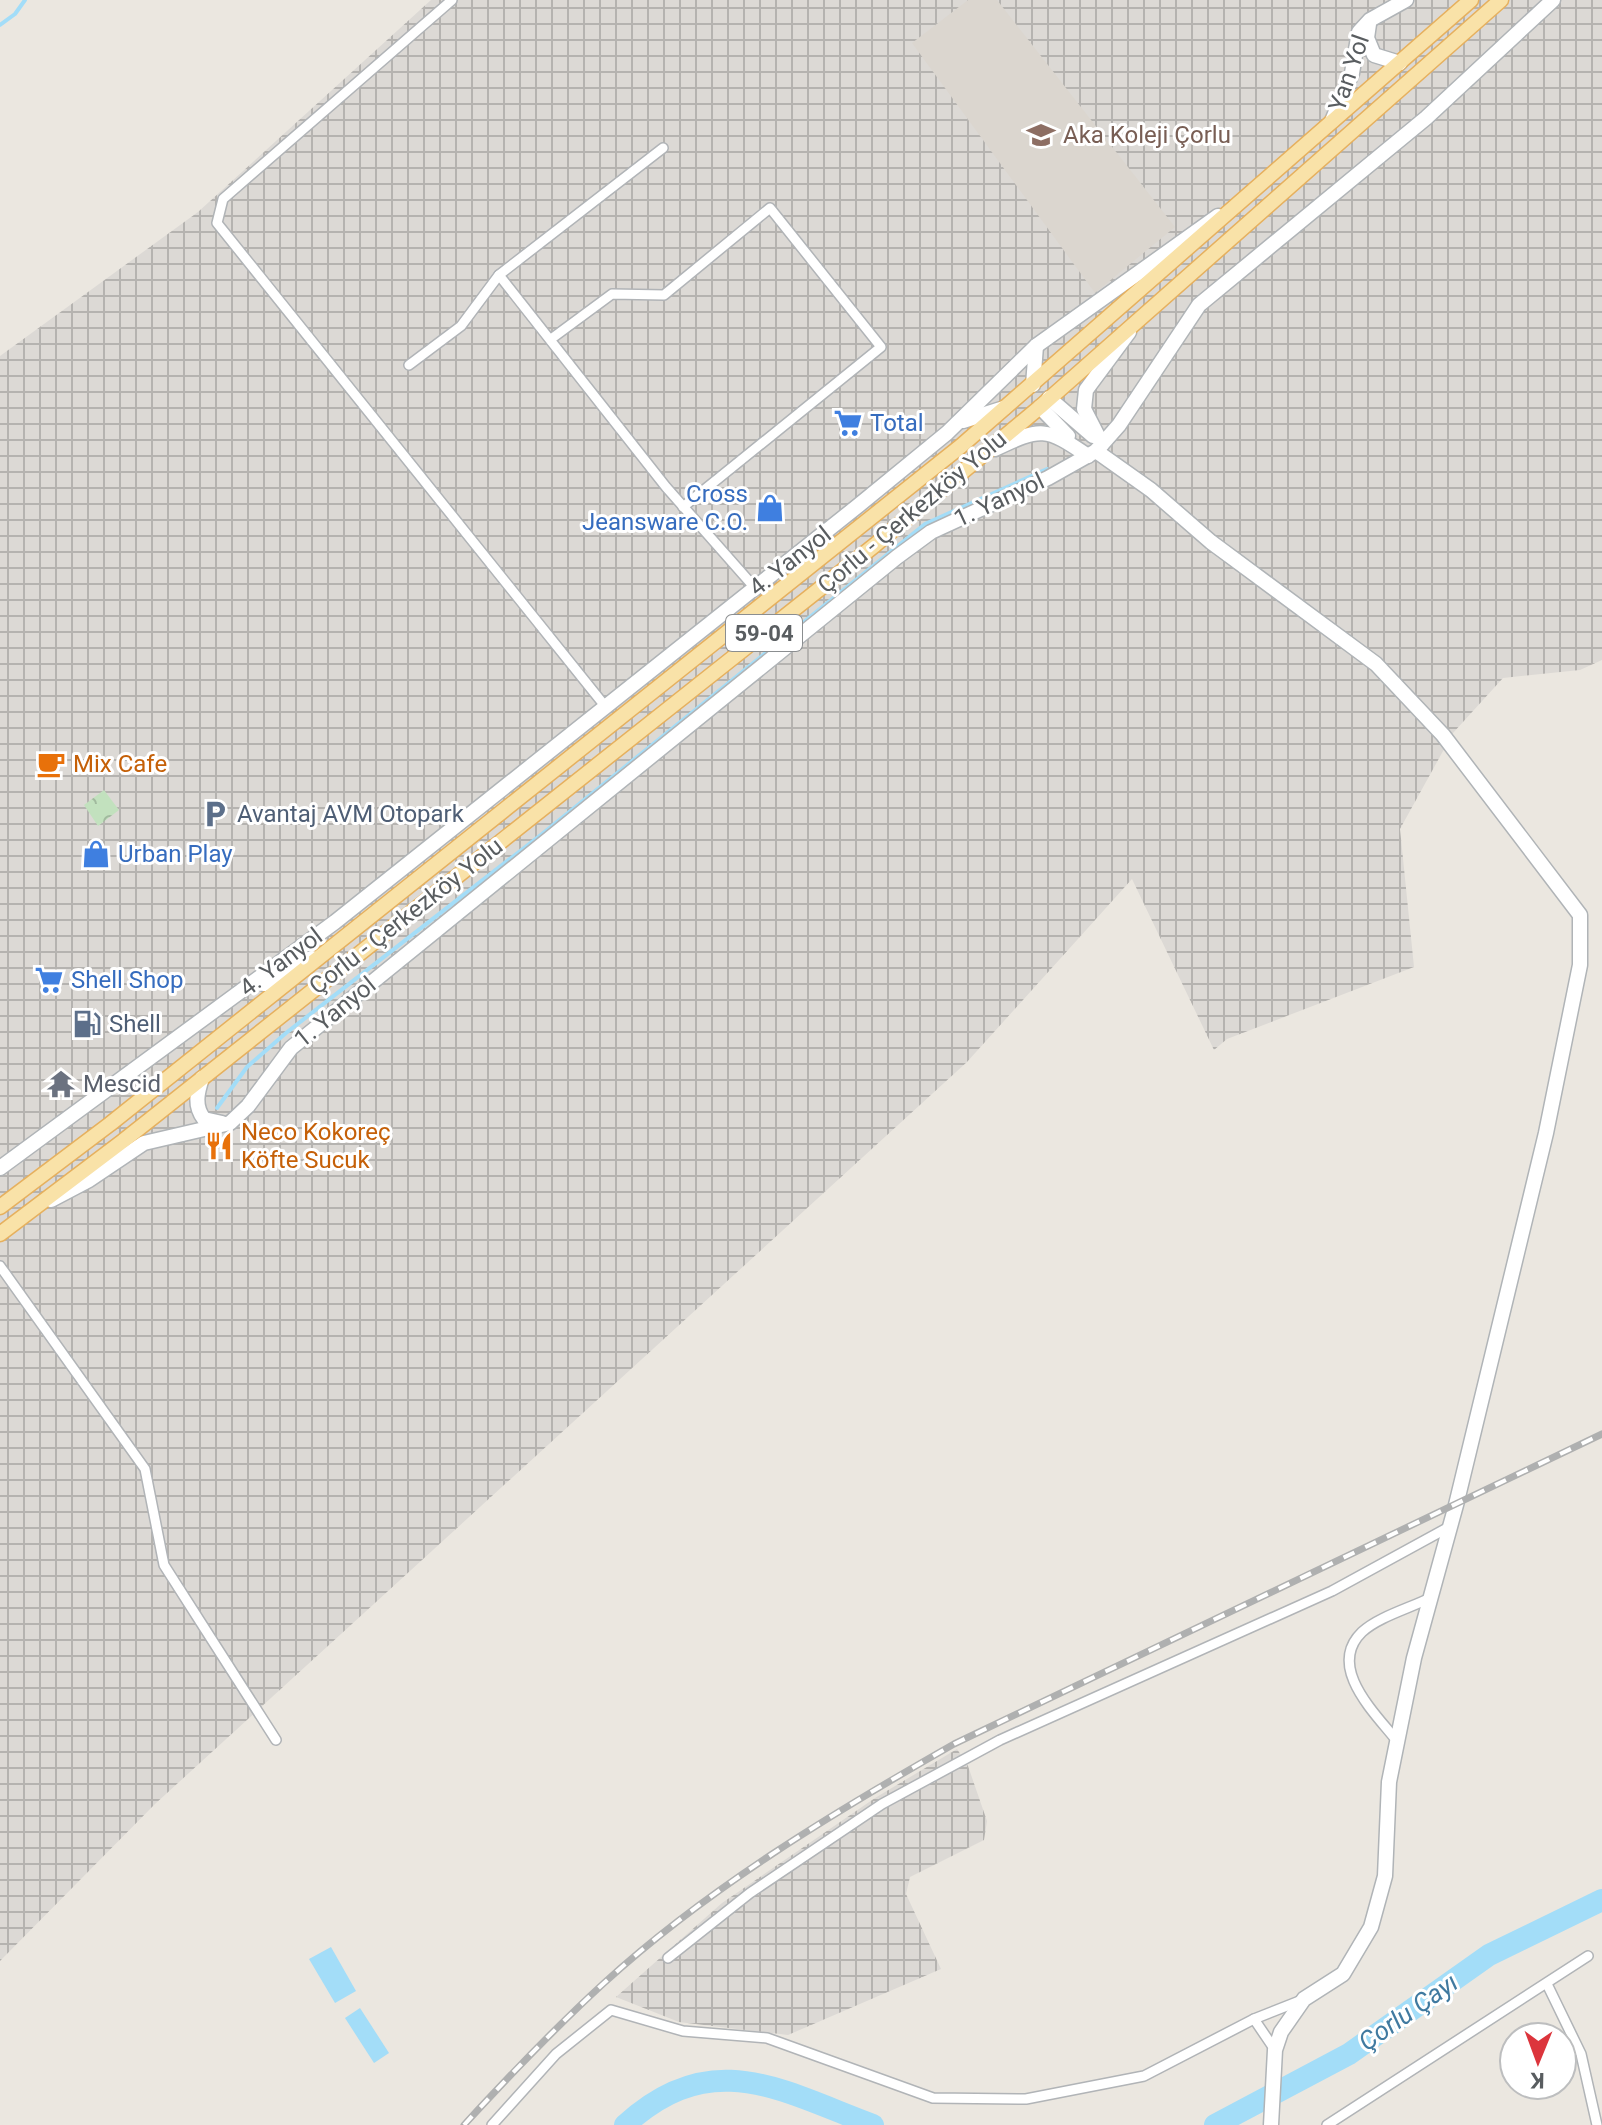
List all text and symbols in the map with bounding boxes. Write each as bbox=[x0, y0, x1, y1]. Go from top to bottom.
street label: Yan Yol bbox=[1323, 31, 1375, 115]
school or university icon: Aka Koleji Çorlu bbox=[1026, 120, 1056, 150]
place label: Aka Koleji Çorlu bbox=[1063, 121, 1231, 149]
supermarket icon: Total bbox=[833, 408, 863, 438]
place label: Total bbox=[870, 409, 924, 437]
street label: Çorlu - Çerkezköy Yolu bbox=[812, 425, 1012, 599]
street label: 1. Yanyol bbox=[949, 467, 1049, 533]
place label: Cross Jeansware C.O. bbox=[582, 480, 748, 536]
shop icon: Cross Jeansware C.O. bbox=[755, 493, 785, 523]
street label: 4. Yanyol bbox=[743, 520, 837, 602]
road number: 59-04 bbox=[726, 615, 802, 651]
cafe icon: Mix Cafe bbox=[36, 749, 66, 779]
place label: Mix Cafe bbox=[73, 750, 167, 778]
parking icon: Avantaj AVM Otopark bbox=[200, 799, 230, 829]
place label: Avantaj AVM Otopark bbox=[237, 800, 465, 828]
street label: Çorlu - Çerkezköy Yolu bbox=[304, 832, 508, 1000]
shop icon: Urban Play bbox=[81, 839, 111, 869]
place label: Urban Play bbox=[118, 840, 233, 868]
street label: 4. Yanyol bbox=[234, 922, 328, 1002]
supermarket icon: Shell Shop bbox=[34, 965, 64, 995]
place label: Shell Shop bbox=[71, 966, 183, 994]
street label: 1. Yanyol bbox=[289, 971, 381, 1053]
fuel station icon: Shell bbox=[72, 1009, 102, 1039]
place label: Shell bbox=[109, 1010, 161, 1038]
temple icon: Mescid bbox=[46, 1069, 76, 1099]
place label: Mescid bbox=[83, 1070, 161, 1098]
place label: Neco Kokoreç Köfte Sucuk bbox=[241, 1118, 391, 1174]
restaurant icon: Neco Kokoreç Köfte Sucuk bbox=[204, 1131, 234, 1161]
water label: Çorlu Çayı bbox=[1353, 1967, 1463, 2057]
north arrow bbox=[1498, 2021, 1578, 2101]
text: K bbox=[1529, 2068, 1545, 2093]

